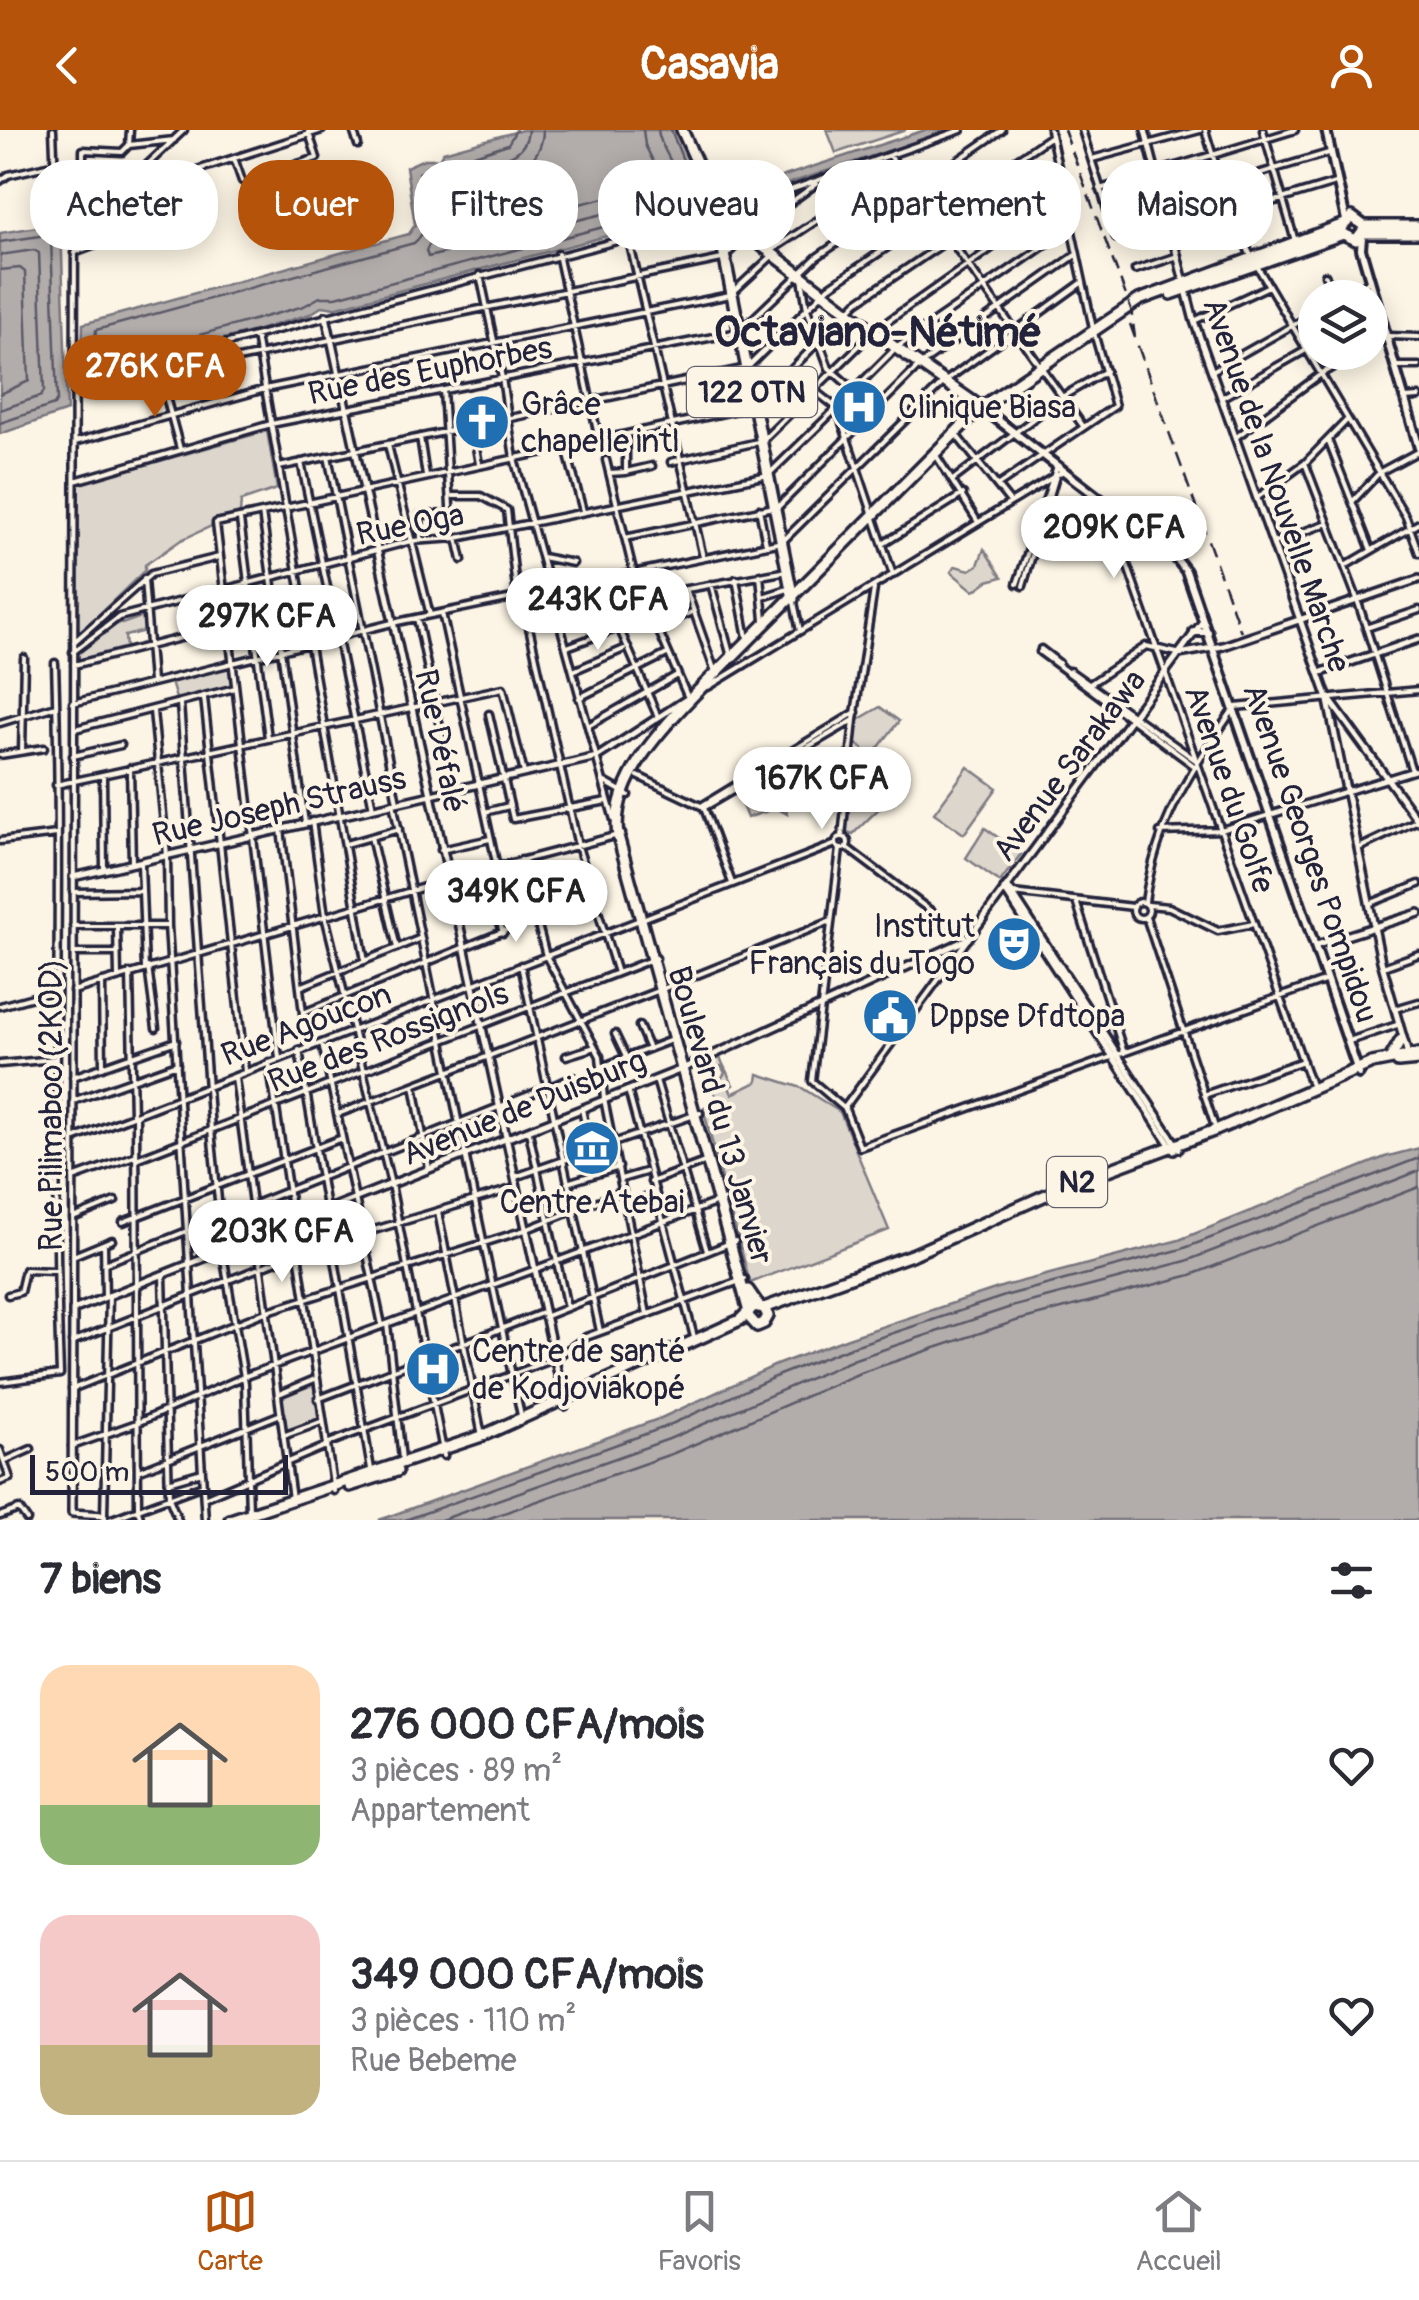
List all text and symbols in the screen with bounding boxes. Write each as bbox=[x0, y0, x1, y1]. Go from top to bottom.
text: Casavia bbox=[640, 37, 779, 93]
icon: back bbox=[40, 38, 95, 93]
icon: person bbox=[1324, 38, 1379, 93]
chip: Acheter bbox=[30, 160, 218, 250]
chip: Louer bbox=[238, 160, 394, 250]
chip: Filtres bbox=[414, 160, 578, 250]
chip: Nouveau bbox=[598, 160, 795, 250]
chip: Appartement bbox=[815, 160, 1081, 250]
chip: Maison bbox=[1101, 160, 1273, 250]
map controls bbox=[1298, 280, 1388, 370]
button: layers bbox=[1298, 280, 1388, 370]
street label: Avenue de la Nouvelle Marche bbox=[1193, 293, 1359, 678]
district label: Octaviano-Nétimé bbox=[714, 307, 1042, 359]
street label: Rue des Euphorbes bbox=[305, 328, 556, 414]
pin: 276K CFA bbox=[52, 335, 258, 420]
text: 276K CFA bbox=[85, 347, 225, 387]
road number: 122 OTN bbox=[687, 367, 817, 417]
hospital icon: Clinique Biasa bbox=[829, 377, 889, 437]
place label: Grâce chapelle intl bbox=[521, 385, 680, 462]
place label: Clinique Biasa bbox=[898, 388, 1076, 428]
church icon: Grâce chapelle intl bbox=[452, 392, 512, 452]
street label: Rue Oga bbox=[353, 495, 467, 555]
pin: 209K CFA bbox=[1011, 496, 1217, 581]
text: 209K CFA bbox=[1043, 508, 1185, 548]
pin: 243K CFA bbox=[495, 568, 701, 653]
text: 243K CFA bbox=[528, 580, 668, 620]
pin: 297K CFA bbox=[164, 585, 370, 670]
text: 297K CFA bbox=[198, 597, 336, 637]
street label: Avenue Sarakawa bbox=[985, 662, 1155, 869]
street label: Rue Défalé bbox=[405, 666, 475, 817]
street label: Avenue Georges Pompidou bbox=[1233, 679, 1387, 1028]
street label: Avenue du Golfe bbox=[1175, 680, 1283, 899]
pin: 167K CFA bbox=[719, 747, 925, 832]
street label: Rue Joseph Strauss bbox=[149, 758, 410, 856]
text: 167K CFA bbox=[755, 759, 889, 799]
pin: 349K CFA bbox=[413, 860, 619, 945]
text: 349K CFA bbox=[447, 872, 585, 912]
place label: Institut Français du Togo bbox=[748, 907, 975, 984]
theatre icon: Institut Français du Togo bbox=[984, 914, 1044, 974]
street label: Rue Pilimaboo (2KOD) bbox=[32, 959, 72, 1251]
street label: Boulevard du 13 Janvier bbox=[658, 962, 782, 1269]
street label: Rue Agoucon bbox=[216, 974, 397, 1076]
street label: Rue des Rossignols bbox=[262, 974, 514, 1102]
public building icon: Dppse Dfdtopa bbox=[860, 986, 920, 1046]
place label: Dppse Dfdtopa bbox=[929, 997, 1125, 1037]
street label: Avenue de Duisburg bbox=[397, 1041, 652, 1175]
museum icon: Centre Atebai bbox=[562, 1118, 622, 1178]
road number: N2 bbox=[1047, 1157, 1107, 1207]
place label: Centre Atebai bbox=[500, 1183, 684, 1223]
pin: 203K CFA bbox=[179, 1200, 385, 1285]
text: 203K CFA bbox=[210, 1212, 354, 1252]
place label: Centre de santé de Kodjoviakopé bbox=[472, 1332, 686, 1409]
hospital icon: Centre de santé de Kodjoviakopé bbox=[403, 1339, 463, 1399]
scale bar bbox=[30, 1450, 288, 1494]
text: 500 m bbox=[45, 1455, 129, 1490]
icon: filters bbox=[1324, 1553, 1379, 1608]
text: 7 biens bbox=[40, 1554, 161, 1606]
text: 276 000 CFA/mois bbox=[350, 1699, 704, 1751]
icon: home bbox=[120, 1705, 240, 1825]
icon: heart bbox=[1324, 1738, 1379, 1793]
text: 3 pièces · 89 m² bbox=[350, 1751, 562, 1791]
text: Appartement bbox=[350, 1791, 530, 1831]
text: 349 000 CFA/mois bbox=[350, 1949, 703, 2001]
icon: home bbox=[120, 1955, 240, 2075]
icon: heart bbox=[1324, 1988, 1379, 2043]
text: 3 pièces · 110 m² bbox=[350, 2001, 576, 2041]
text: Rue Bebeme bbox=[350, 2041, 517, 2081]
tab: Carte bbox=[197, 2184, 263, 2279]
tab: Favoris bbox=[657, 2184, 741, 2279]
tab: Accueil bbox=[1135, 2184, 1222, 2279]

